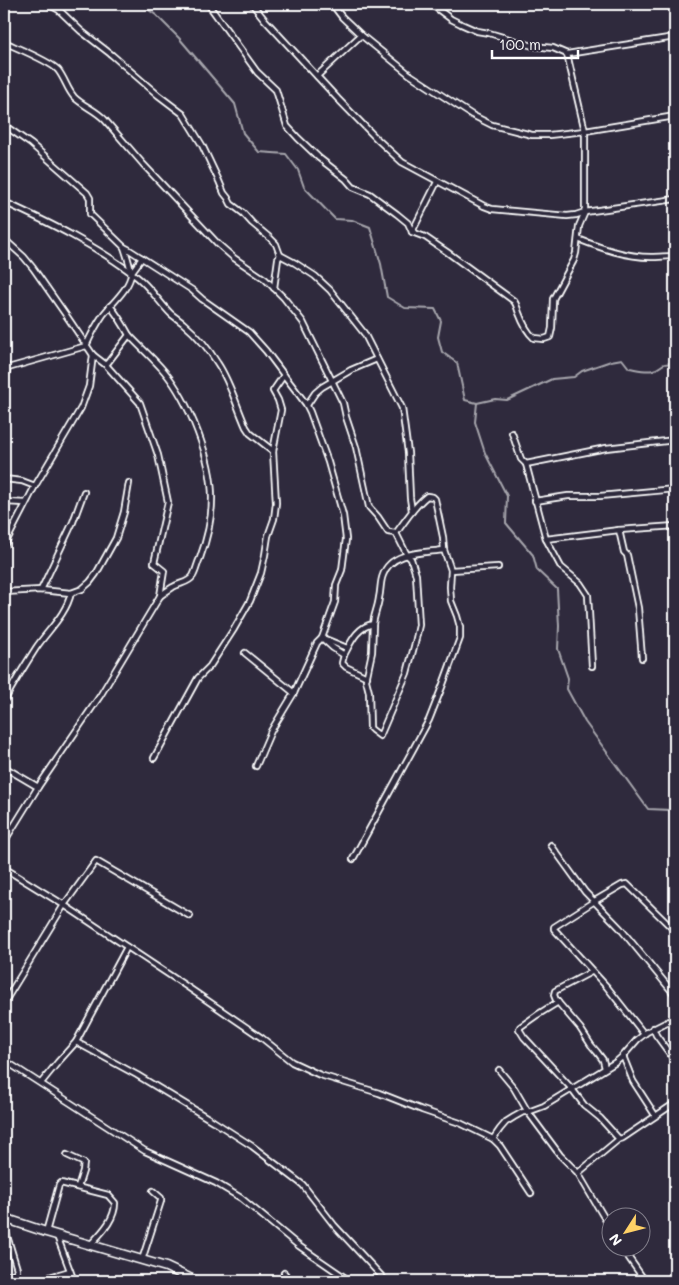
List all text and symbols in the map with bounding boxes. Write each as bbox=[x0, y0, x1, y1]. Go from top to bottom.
scale bar bbox=[492, 28, 578, 60]
text: 100 m bbox=[499, 34, 541, 54]
north arrow bbox=[602, 1208, 652, 1258]
text: N bbox=[604, 1230, 626, 1250]

